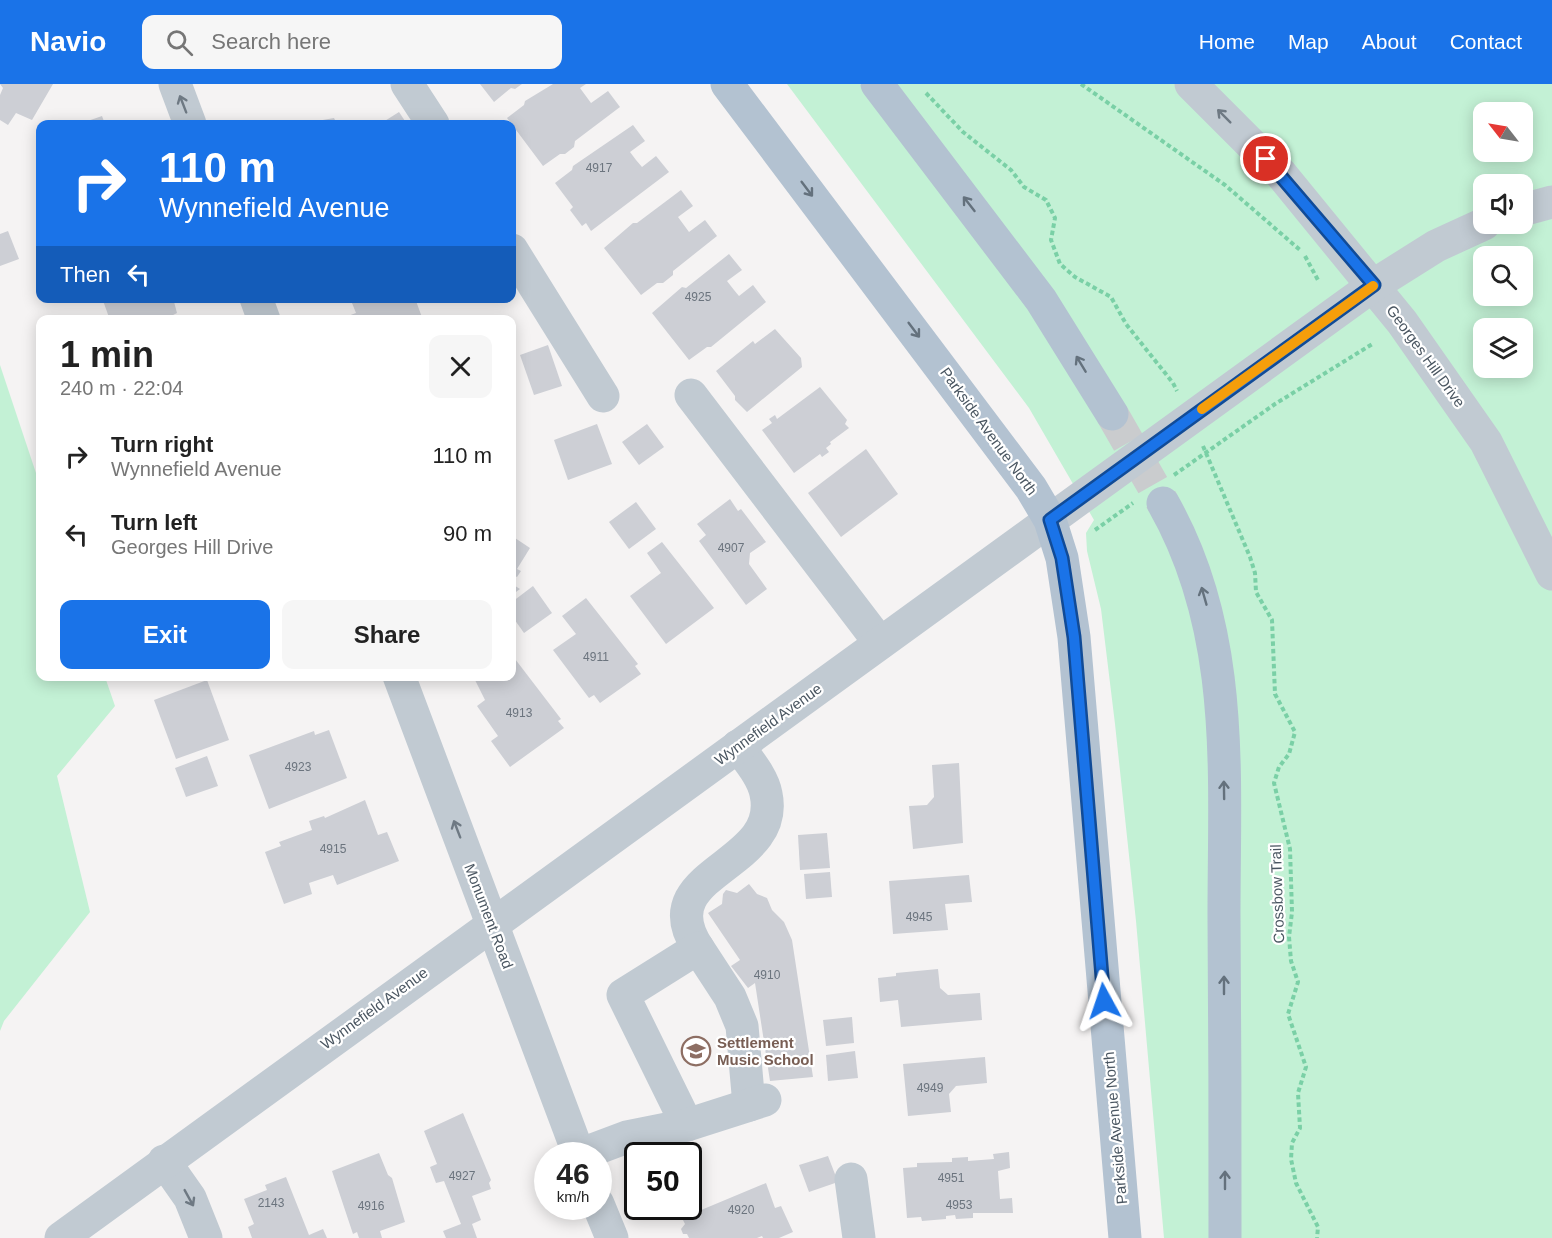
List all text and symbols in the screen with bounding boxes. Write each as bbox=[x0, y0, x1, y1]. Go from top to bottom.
search box bbox=[142, 15, 562, 69]
text: Navio bbox=[30, 26, 106, 57]
icon: search bbox=[163, 26, 196, 59]
text: Search here bbox=[211, 29, 331, 54]
text: Home bbox=[1199, 30, 1255, 53]
text: Map bbox=[1288, 30, 1329, 53]
text: About bbox=[1362, 30, 1417, 53]
text: Contact bbox=[1450, 30, 1522, 53]
one-way arrow bbox=[177, 95, 188, 114]
north arrow bbox=[1473, 102, 1533, 162]
map controls bbox=[1473, 102, 1533, 378]
one-way arrow bbox=[1217, 108, 1232, 123]
pin bbox=[1240, 133, 1291, 184]
icon: arrive bbox=[1249, 142, 1282, 175]
icon: right bbox=[60, 144, 138, 222]
text: 110 m bbox=[159, 144, 276, 191]
house number: 4917 bbox=[586, 161, 613, 175]
button: sound bbox=[1473, 174, 1533, 234]
one-way arrow bbox=[801, 180, 814, 196]
text: Wynnefield Avenue bbox=[159, 193, 389, 223]
one-way arrow bbox=[963, 197, 976, 213]
button: search bbox=[1473, 246, 1533, 306]
icon: left bbox=[122, 258, 155, 291]
text: Then bbox=[60, 262, 110, 287]
house number: 4925 bbox=[685, 290, 712, 304]
street label: Georges Hill Drive bbox=[1383, 302, 1469, 410]
button: layers bbox=[1473, 318, 1533, 378]
one-way arrow bbox=[908, 322, 921, 338]
text: 1 min bbox=[60, 334, 154, 375]
button: close bbox=[429, 335, 492, 398]
one-way arrow bbox=[1075, 356, 1087, 373]
street label: Parkside Avenue North bbox=[937, 364, 1041, 498]
text: 240 m · 22:04 bbox=[60, 377, 183, 399]
text: Turn right bbox=[111, 432, 213, 457]
icon: right bbox=[60, 440, 93, 473]
text: 110 m bbox=[432, 443, 492, 468]
text: Wynnefield Avenue bbox=[111, 458, 282, 480]
text: Turn left bbox=[111, 510, 197, 535]
icon: left bbox=[60, 518, 93, 551]
text: 90 m bbox=[443, 521, 492, 546]
text: Georges Hill Drive bbox=[111, 536, 273, 558]
house number: 4907 bbox=[718, 541, 745, 555]
one-way arrow bbox=[1197, 587, 1209, 606]
button: Exit bbox=[60, 600, 270, 669]
button: Share bbox=[282, 600, 492, 669]
house number: 4911 bbox=[583, 650, 609, 664]
street label: Wynnefield Avenue bbox=[711, 680, 825, 768]
house number: 4913 bbox=[506, 706, 533, 720]
house number: 4923 bbox=[285, 760, 312, 774]
one-way arrow bbox=[1218, 780, 1229, 800]
one-way arrow bbox=[450, 820, 461, 839]
house number: 4915 bbox=[320, 842, 347, 856]
street label: Crossbow Trail bbox=[1267, 844, 1287, 944]
street label: Monument Road bbox=[461, 861, 517, 971]
house number: 4945 bbox=[906, 910, 933, 924]
street label: Wynnefield Avenue bbox=[317, 964, 431, 1052]
house number: 4910 bbox=[754, 968, 781, 982]
position arrow bbox=[1072, 969, 1136, 1033]
one-way arrow bbox=[1219, 975, 1230, 995]
place label: Settlement Music School bbox=[717, 1034, 814, 1068]
school or university icon: Settlement Music School bbox=[680, 1035, 712, 1067]
street label: Parkside Avenue North bbox=[1100, 1051, 1130, 1205]
house number: 4949 bbox=[917, 1081, 944, 1095]
speed limit sign: 50 bbox=[624, 1142, 702, 1220]
text: 46 bbox=[556, 1157, 590, 1190]
house number: 4927 bbox=[449, 1169, 476, 1183]
one-way arrow bbox=[1219, 1170, 1231, 1190]
house number: 4951 bbox=[938, 1171, 965, 1185]
text: km/h bbox=[557, 1188, 589, 1205]
one-way arrow bbox=[183, 1189, 195, 1206]
house number: 2143 bbox=[258, 1196, 285, 1210]
house number: 4953 bbox=[946, 1198, 973, 1212]
house number: 4916 bbox=[358, 1199, 385, 1213]
house number: 4920 bbox=[728, 1203, 755, 1217]

